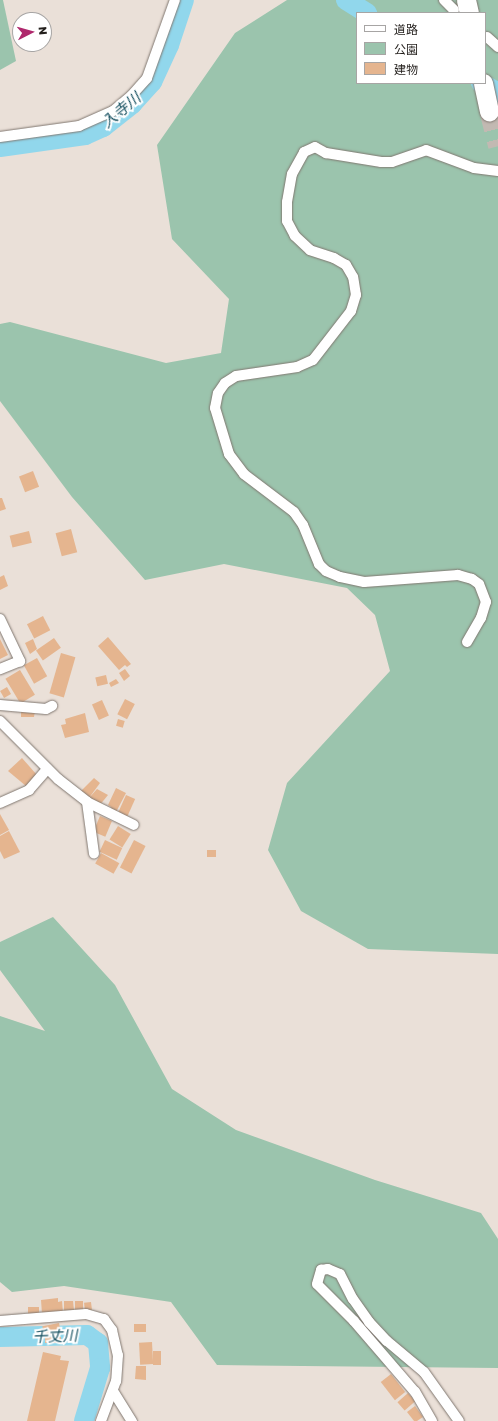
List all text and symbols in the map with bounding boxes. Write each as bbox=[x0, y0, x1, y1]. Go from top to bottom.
north arrow bbox=[12, 12, 52, 52]
legend bbox=[356, 12, 486, 84]
text: 道路 bbox=[394, 22, 418, 37]
text: N bbox=[37, 26, 50, 36]
text: 公園 bbox=[394, 42, 418, 57]
text: 建物 bbox=[394, 62, 418, 77]
water label: 入寺川 bbox=[98, 89, 144, 131]
water label: 千丈川 bbox=[32, 1326, 78, 1346]

